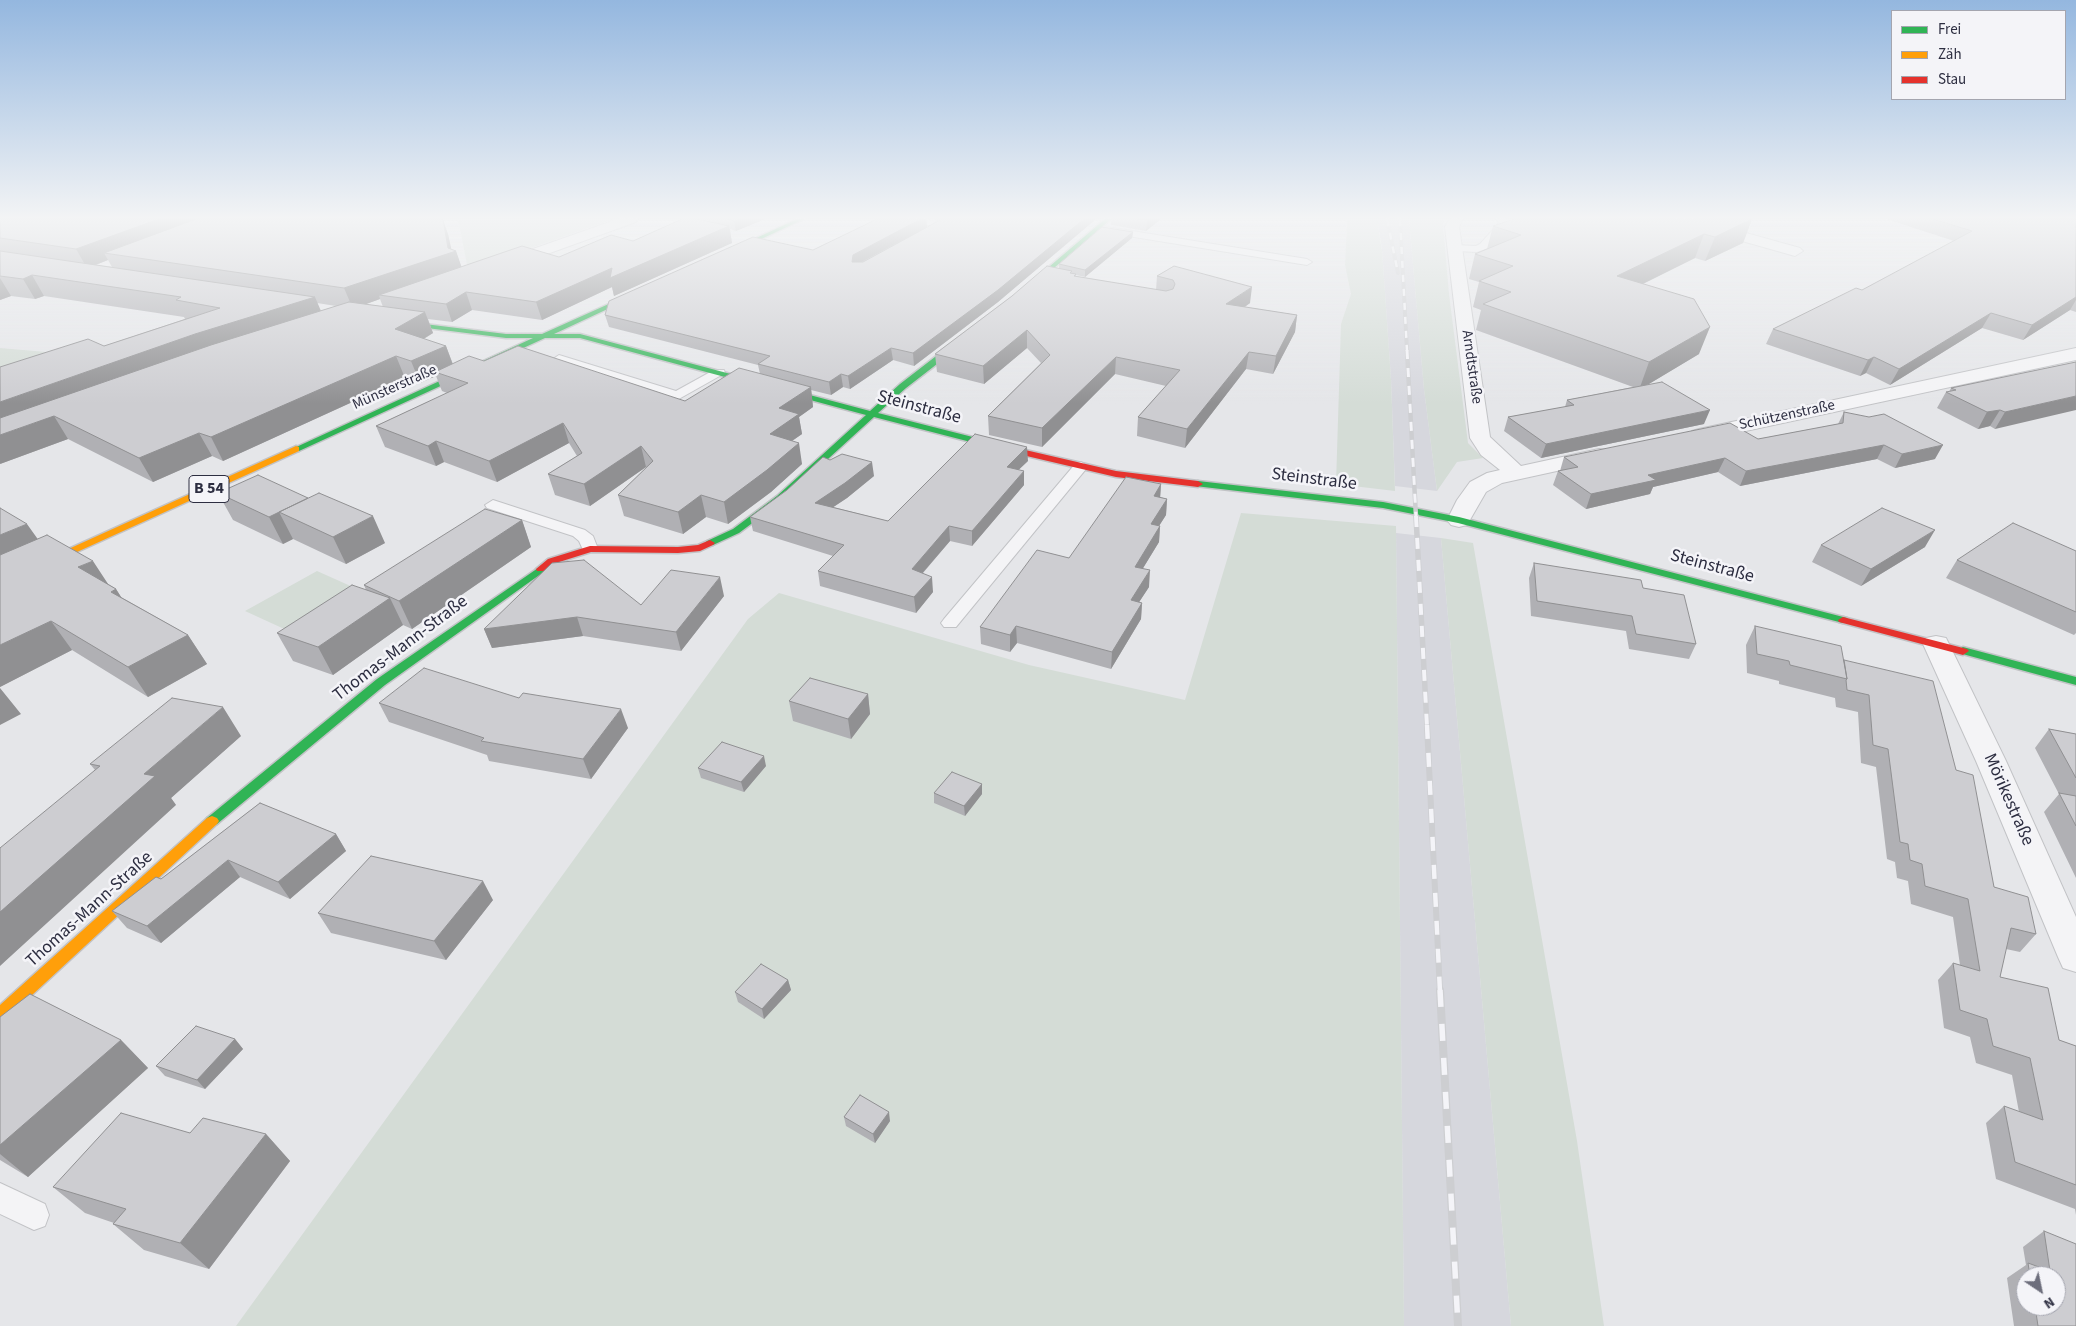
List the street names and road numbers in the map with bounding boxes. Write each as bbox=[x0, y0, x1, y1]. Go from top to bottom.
street label: Arndtstraße bbox=[1457, 329, 1485, 405]
street label: Münsterstraße bbox=[350, 361, 440, 415]
street label: Steinstraße bbox=[875, 386, 963, 430]
street label: Schützenstraße bbox=[1737, 397, 1837, 435]
street label: Steinstraße bbox=[1270, 464, 1358, 496]
road number: B 54 bbox=[189, 476, 229, 502]
street label: Steinstraße bbox=[1668, 545, 1756, 589]
street label: Thomas-Mann-Straße bbox=[329, 591, 473, 707]
street label: Mörikestraße bbox=[1978, 751, 2038, 849]
street label: Thomas-Mann-Straße bbox=[22, 847, 158, 973]

